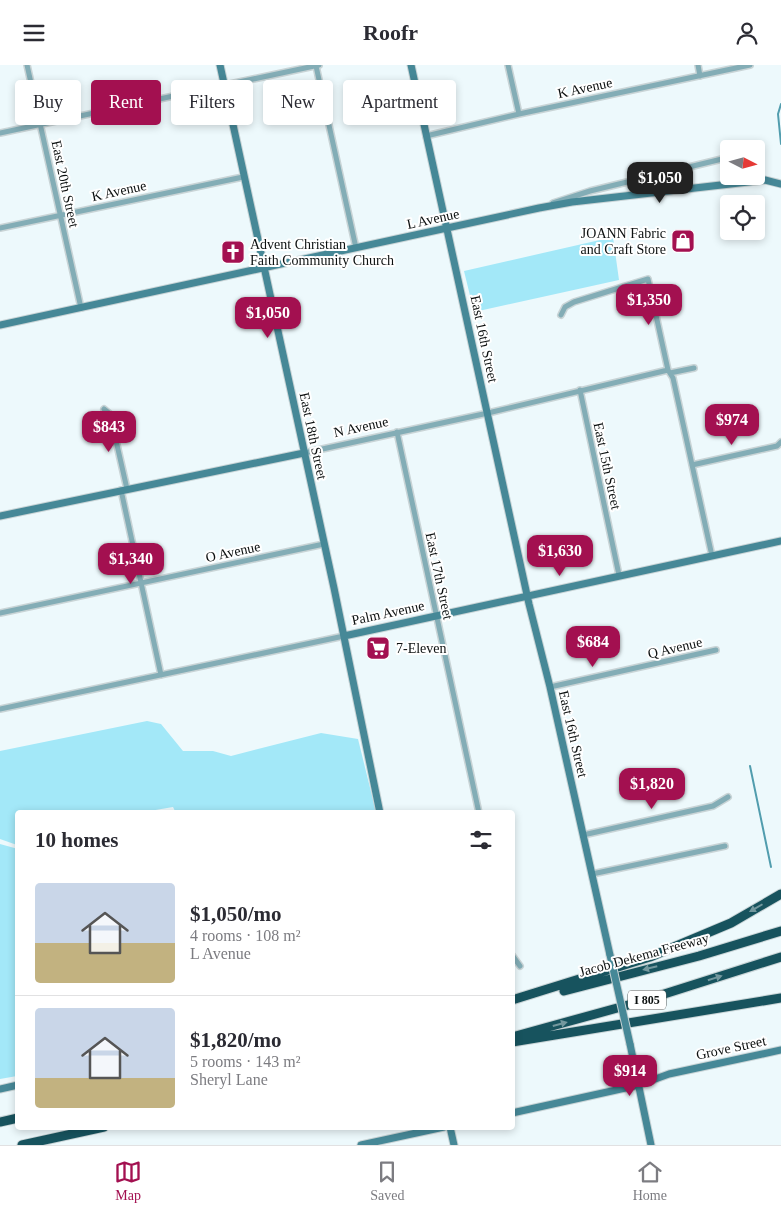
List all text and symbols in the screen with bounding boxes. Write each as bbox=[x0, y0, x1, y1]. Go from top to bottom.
icon: menu bbox=[20, 19, 48, 47]
icon: person bbox=[733, 19, 761, 47]
text: Roofr bbox=[363, 20, 418, 45]
street label: K Avenue bbox=[556, 75, 614, 101]
chip: Buy bbox=[15, 80, 81, 125]
chip: Rent bbox=[91, 80, 161, 125]
chip: Filters bbox=[171, 80, 253, 125]
chip: New bbox=[263, 80, 333, 125]
chip: Apartment bbox=[343, 80, 456, 125]
street label: East 20th Street bbox=[48, 139, 82, 229]
north arrow bbox=[720, 140, 765, 185]
map controls bbox=[720, 140, 765, 240]
pin: $1,050 bbox=[619, 161, 701, 204]
text: $1,050 bbox=[638, 169, 682, 186]
street label: K Avenue bbox=[90, 178, 148, 204]
button: locate bbox=[720, 195, 765, 240]
street label: L Avenue bbox=[405, 206, 461, 232]
place label: JOANN Fabric and Craft Store bbox=[580, 226, 666, 257]
shop icon: JOANN Fabric and Craft Store bbox=[670, 228, 696, 254]
place label: Advent Christian Faith Community Church bbox=[250, 237, 394, 268]
church icon: Advent Christian Faith Community Church bbox=[220, 239, 246, 265]
pin: $1,350 bbox=[608, 283, 690, 326]
text: $1,350 bbox=[627, 291, 671, 308]
street label: East 16th Street bbox=[467, 294, 501, 384]
pin: $1,050 bbox=[227, 297, 309, 339]
text: $1,050 bbox=[246, 304, 290, 321]
street label: East 18th Street bbox=[296, 391, 330, 481]
pin: $974 bbox=[702, 403, 762, 446]
pin: $843 bbox=[79, 411, 139, 453]
text: $974 bbox=[716, 411, 748, 428]
street label: N Avenue bbox=[332, 414, 390, 440]
text: $843 bbox=[93, 418, 125, 435]
street label: East 15th Street bbox=[590, 421, 624, 511]
street label: East 17th Street bbox=[422, 531, 456, 621]
pin: $1,630 bbox=[519, 535, 601, 577]
street label: O Avenue bbox=[204, 539, 262, 565]
text: $1,630 bbox=[538, 542, 582, 559]
pin: $1,340 bbox=[90, 543, 172, 585]
text: $1,340 bbox=[109, 550, 153, 567]
street label: Palm Avenue bbox=[350, 598, 426, 628]
pin: $684 bbox=[563, 625, 623, 668]
text: $684 bbox=[577, 633, 609, 650]
street label: Q Avenue bbox=[646, 634, 704, 662]
supermarket icon: 7-Eleven bbox=[365, 635, 391, 661]
place label: 7-Eleven bbox=[396, 641, 447, 656]
street label: East 16th Street bbox=[556, 689, 590, 779]
pin: $1,820 bbox=[611, 767, 693, 810]
text: $1,820 bbox=[630, 775, 674, 792]
icon: filters bbox=[467, 826, 495, 854]
text: 10 homes bbox=[35, 828, 118, 852]
text: $1,050/mo bbox=[190, 902, 282, 926]
icon: home bbox=[75, 903, 135, 963]
one-way arrow bbox=[748, 904, 763, 912]
text: 4 rooms · 108 m² bbox=[190, 927, 301, 944]
street label: Jacob Dekema Freeway bbox=[577, 930, 711, 980]
text: L Avenue bbox=[190, 945, 251, 962]
one-way arrow bbox=[643, 964, 658, 972]
one-way arrow bbox=[708, 974, 723, 981]
road number: I 805 bbox=[628, 991, 666, 1009]
one-way arrow bbox=[552, 1020, 567, 1028]
icon: home bbox=[75, 1028, 135, 1088]
text: $1,820/mo bbox=[190, 1028, 282, 1052]
street label: Grove Street bbox=[695, 1033, 767, 1063]
text: 5 rooms · 143 m² bbox=[190, 1053, 301, 1070]
pin: $914 bbox=[600, 1055, 660, 1097]
text: $914 bbox=[614, 1062, 646, 1079]
text: Sheryl Lane bbox=[190, 1071, 268, 1088]
tab: Map bbox=[114, 1158, 142, 1204]
tab: Saved bbox=[370, 1158, 405, 1204]
tab: Home bbox=[633, 1158, 667, 1204]

